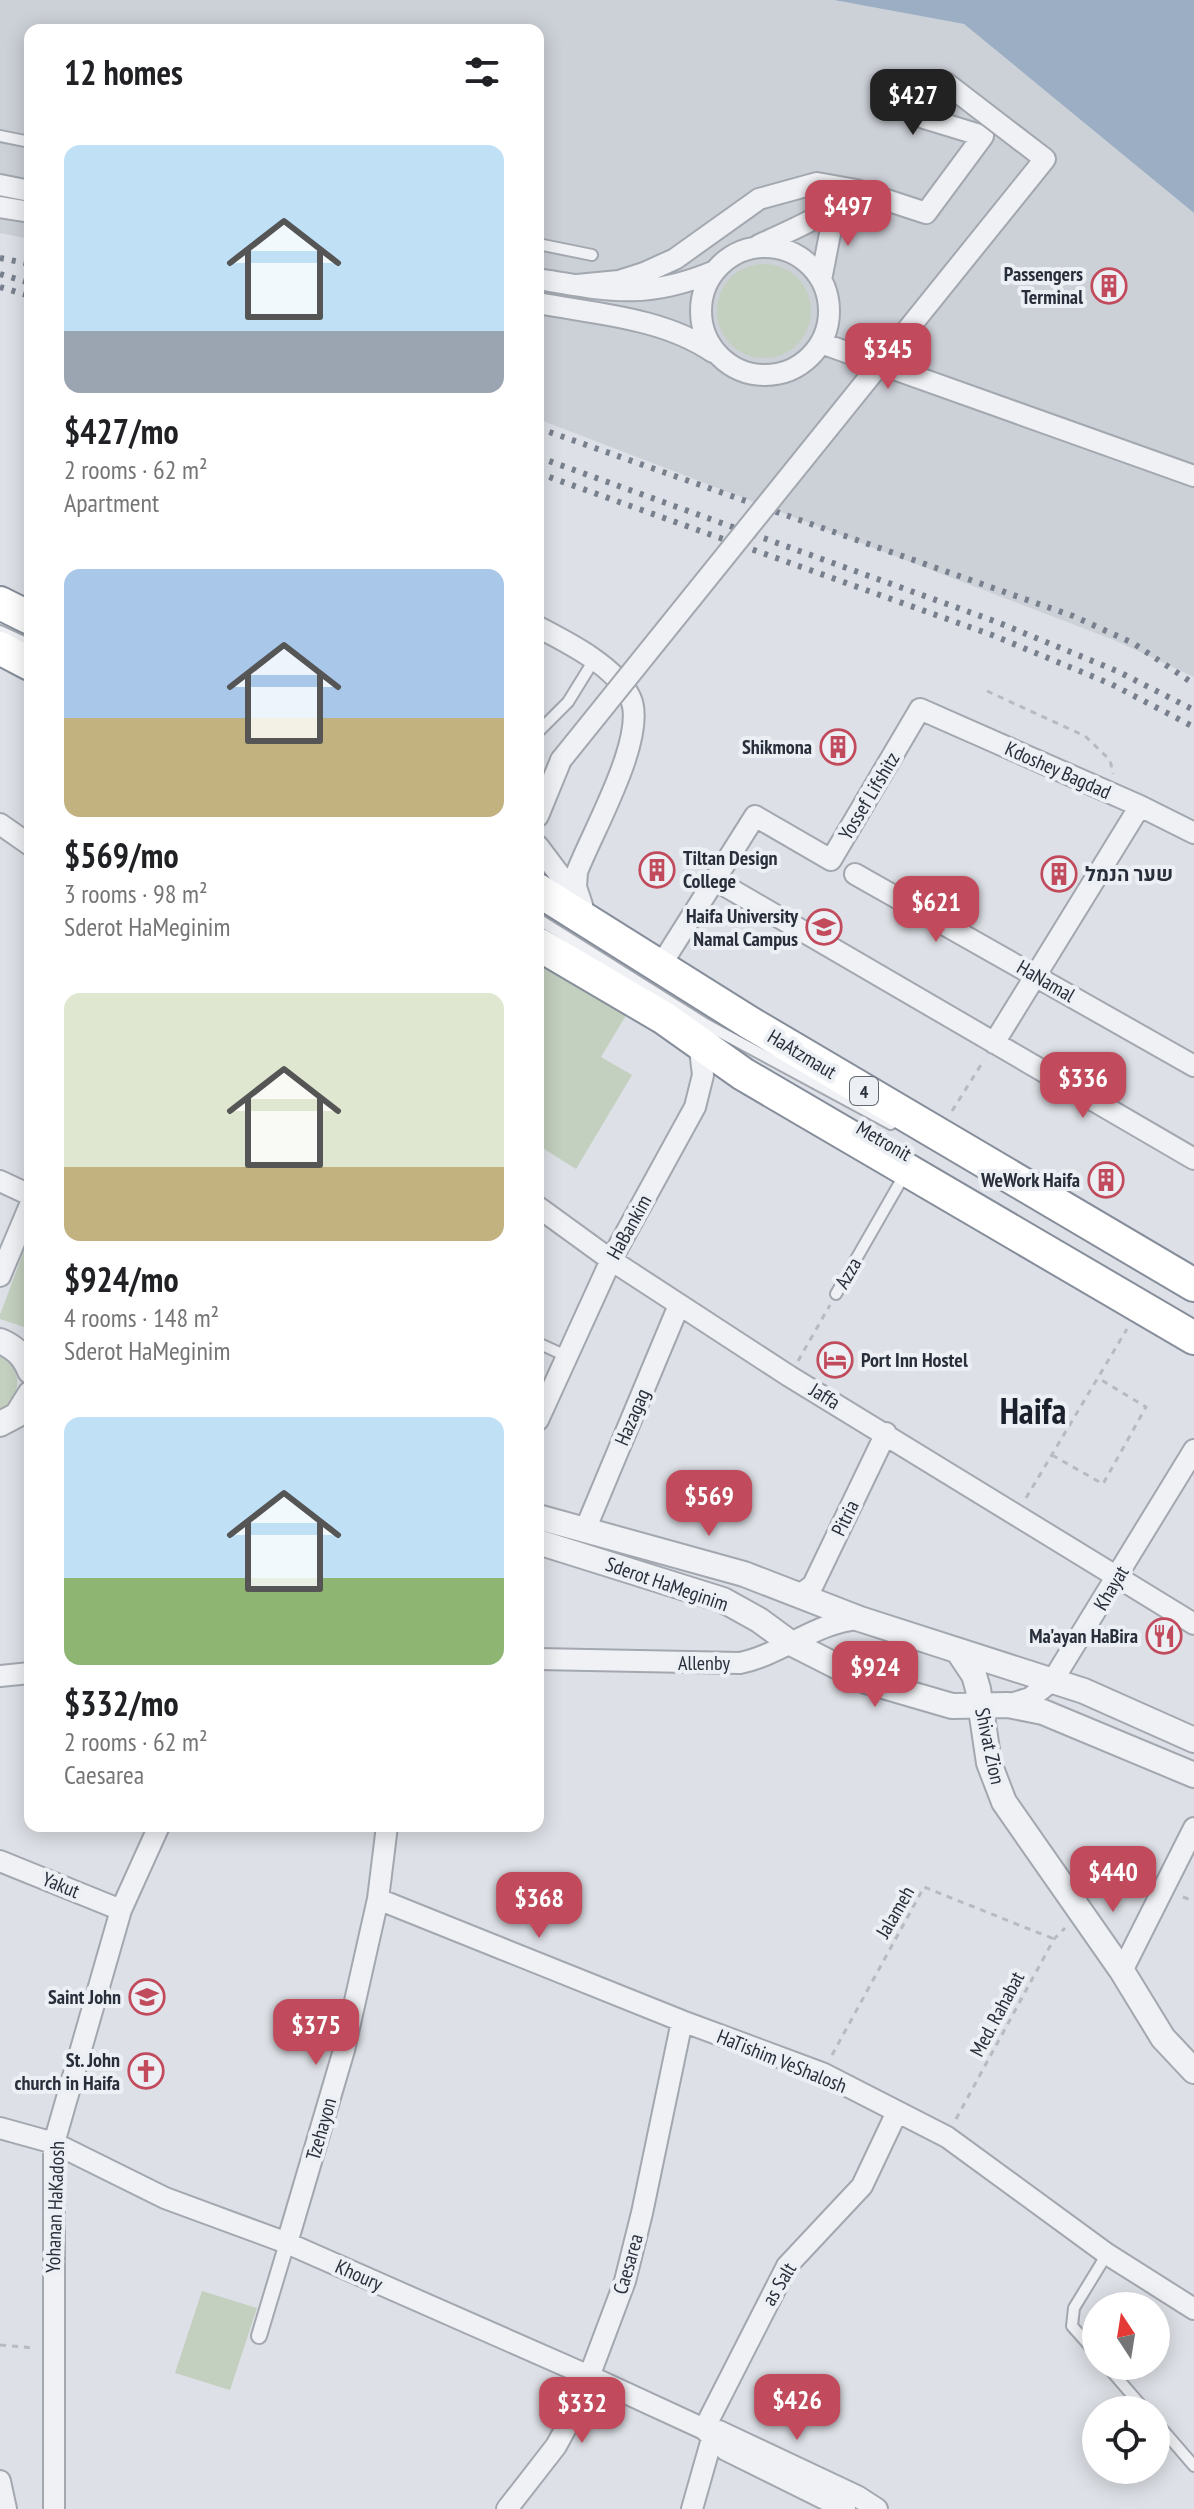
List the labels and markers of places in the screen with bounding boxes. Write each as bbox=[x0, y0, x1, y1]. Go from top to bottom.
pin: $427 bbox=[866, 69, 960, 137]
pin: $497 bbox=[801, 180, 895, 248]
place label: Passengers Terminal bbox=[1004, 261, 1083, 310]
building icon: Passengers Terminal bbox=[1090, 267, 1128, 305]
pin: $345 bbox=[841, 323, 935, 391]
building icon: Shikmona bbox=[819, 728, 857, 766]
place label: Shikmona bbox=[742, 734, 812, 760]
place label: Tiltan Design College bbox=[683, 845, 778, 894]
building icon: Tiltan Design College bbox=[638, 851, 676, 889]
building icon: שער הנמל bbox=[1040, 855, 1078, 893]
place label: שער הנמל bbox=[1085, 861, 1173, 887]
pin: $621 bbox=[889, 876, 983, 944]
place label: Haifa University Namal Campus bbox=[686, 903, 799, 952]
school or university icon: Haifa University Namal Campus bbox=[805, 908, 843, 946]
pin: $336 bbox=[1036, 1052, 1130, 1120]
building icon: WeWork Haifa bbox=[1087, 1161, 1125, 1199]
place label: WeWork Haifa bbox=[980, 1167, 1080, 1193]
hotel icon: Port Inn Hostel bbox=[816, 1341, 854, 1379]
place label: Port Inn Hostel bbox=[861, 1347, 968, 1373]
pin: $569 bbox=[662, 1470, 756, 1538]
restaurant icon: Ma'ayan HaBira bbox=[1145, 1617, 1183, 1655]
place label: Ma'ayan HaBira bbox=[1029, 1623, 1138, 1649]
pin: $924 bbox=[828, 1641, 922, 1709]
pin: $440 bbox=[1066, 1846, 1160, 1914]
pin: $368 bbox=[492, 1872, 586, 1940]
school or university icon: Saint John bbox=[128, 1978, 166, 2016]
place label: Saint John bbox=[48, 1984, 121, 2010]
pin: $375 bbox=[269, 1999, 363, 2067]
place label: St. John church in Haifa bbox=[15, 2047, 120, 2096]
church icon: St. John church in Haifa bbox=[127, 2052, 165, 2090]
pin: $426 bbox=[750, 2374, 844, 2442]
pin: $332 bbox=[535, 2377, 629, 2445]

